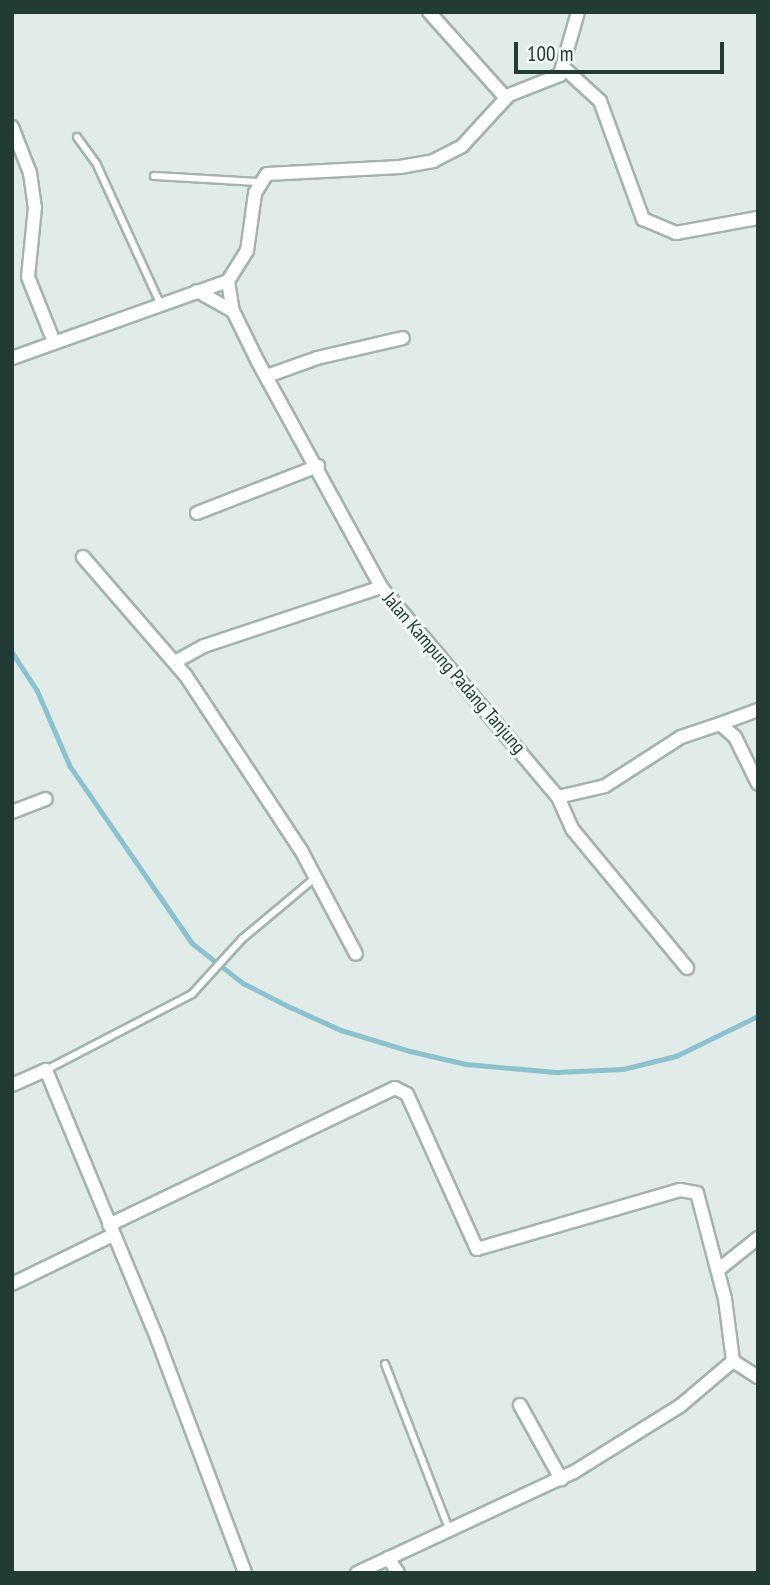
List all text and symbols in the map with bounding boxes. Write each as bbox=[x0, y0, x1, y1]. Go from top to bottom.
scale bar bbox=[518, 28, 728, 72]
text: 100 m bbox=[527, 40, 573, 67]
street label: Jalan Kampung Padang Tanjung bbox=[378, 588, 530, 758]

